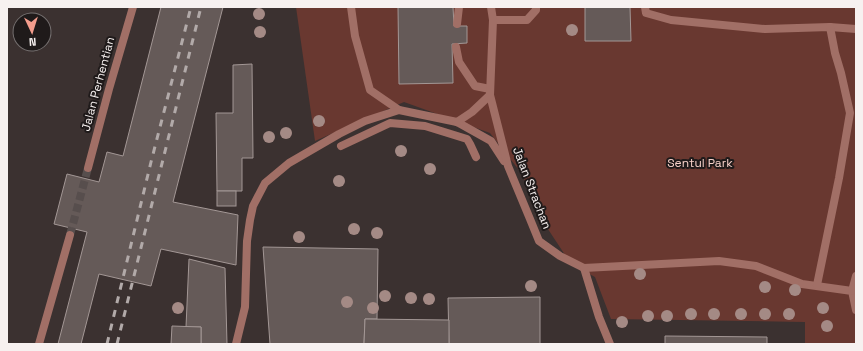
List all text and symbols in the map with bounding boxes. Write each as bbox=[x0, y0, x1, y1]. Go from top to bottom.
north arrow bbox=[12, 12, 52, 52]
text: N bbox=[29, 35, 37, 49]
street label: Jalan Perhentian bbox=[78, 35, 118, 133]
street label: Jalan Strachan bbox=[509, 145, 555, 231]
park label: Sentul Park bbox=[667, 155, 733, 171]

